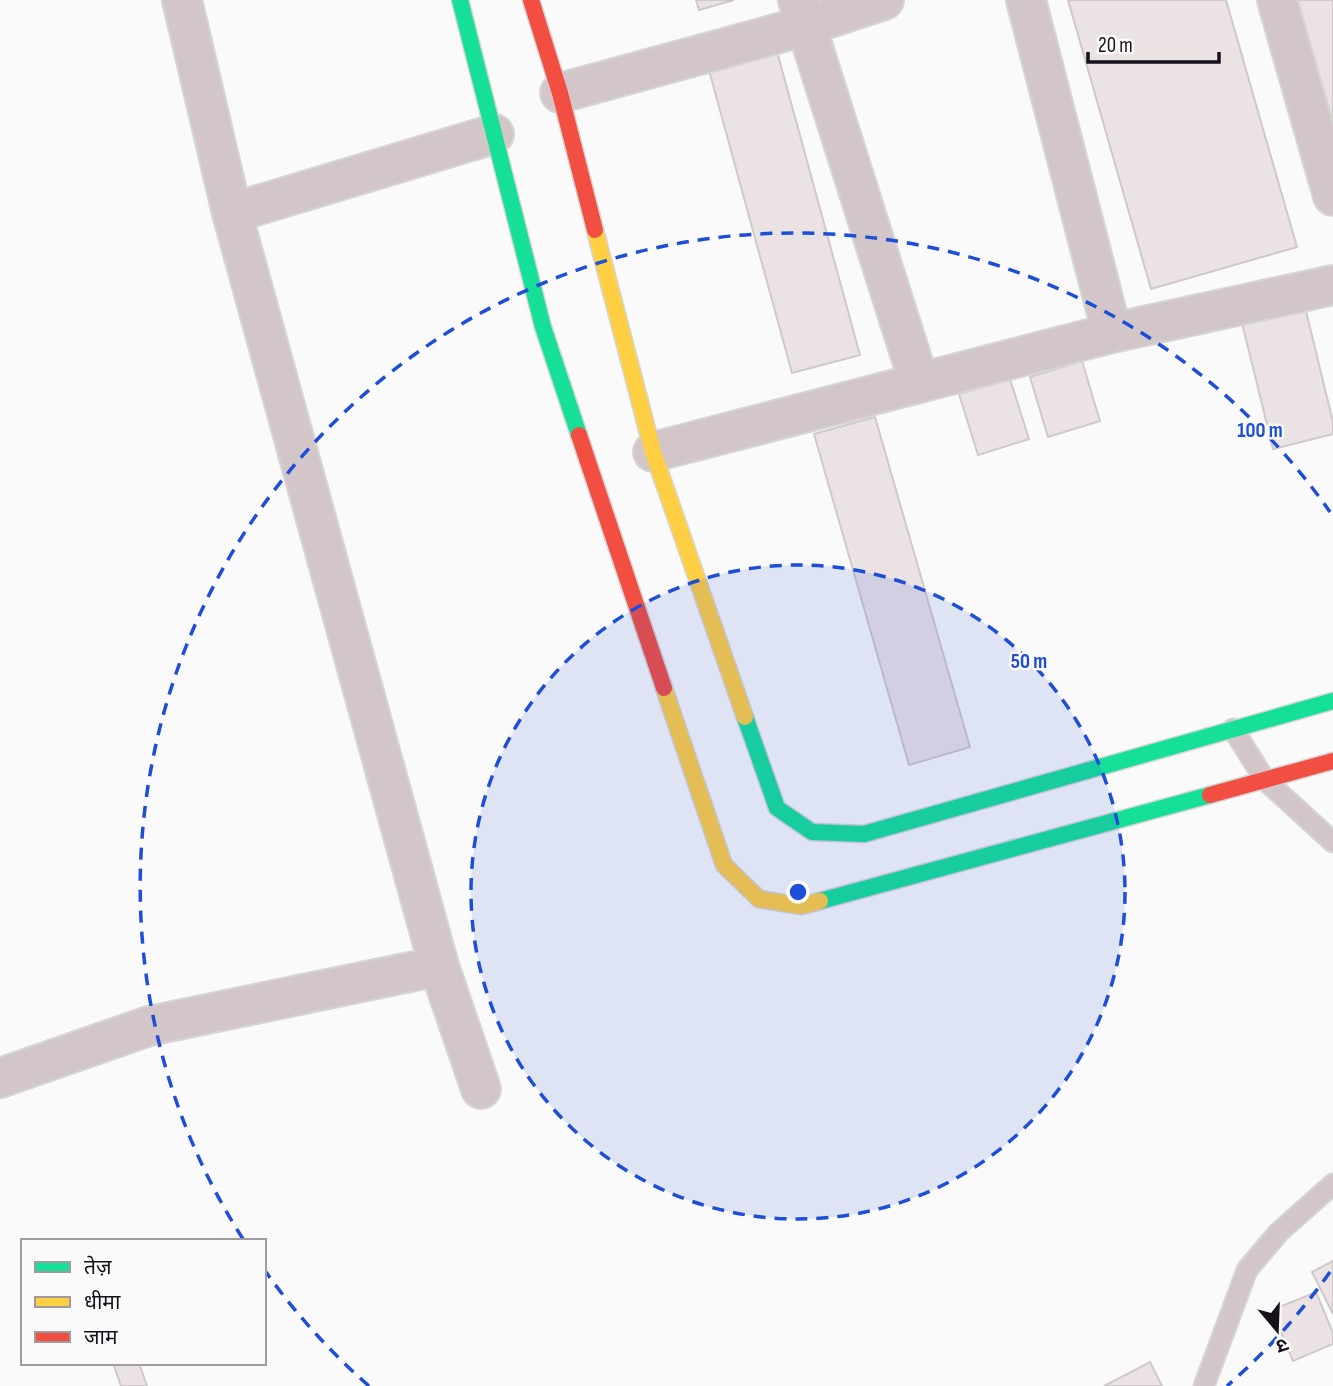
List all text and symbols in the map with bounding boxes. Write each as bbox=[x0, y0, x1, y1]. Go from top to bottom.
scale bar bbox=[1088, 21, 1219, 65]
text: 20 m bbox=[1098, 33, 1133, 58]
text: 100 m bbox=[1237, 418, 1283, 443]
text: 50 m bbox=[1011, 649, 1047, 674]
centre of rings bbox=[786, 880, 810, 904]
legend bbox=[21, 1239, 266, 1365]
text: तेज़ bbox=[84, 1255, 112, 1280]
text: धीमा bbox=[84, 1290, 121, 1315]
north arrow bbox=[1242, 1295, 1312, 1365]
text: जाम bbox=[84, 1325, 118, 1350]
text: उ bbox=[1272, 1332, 1291, 1358]

